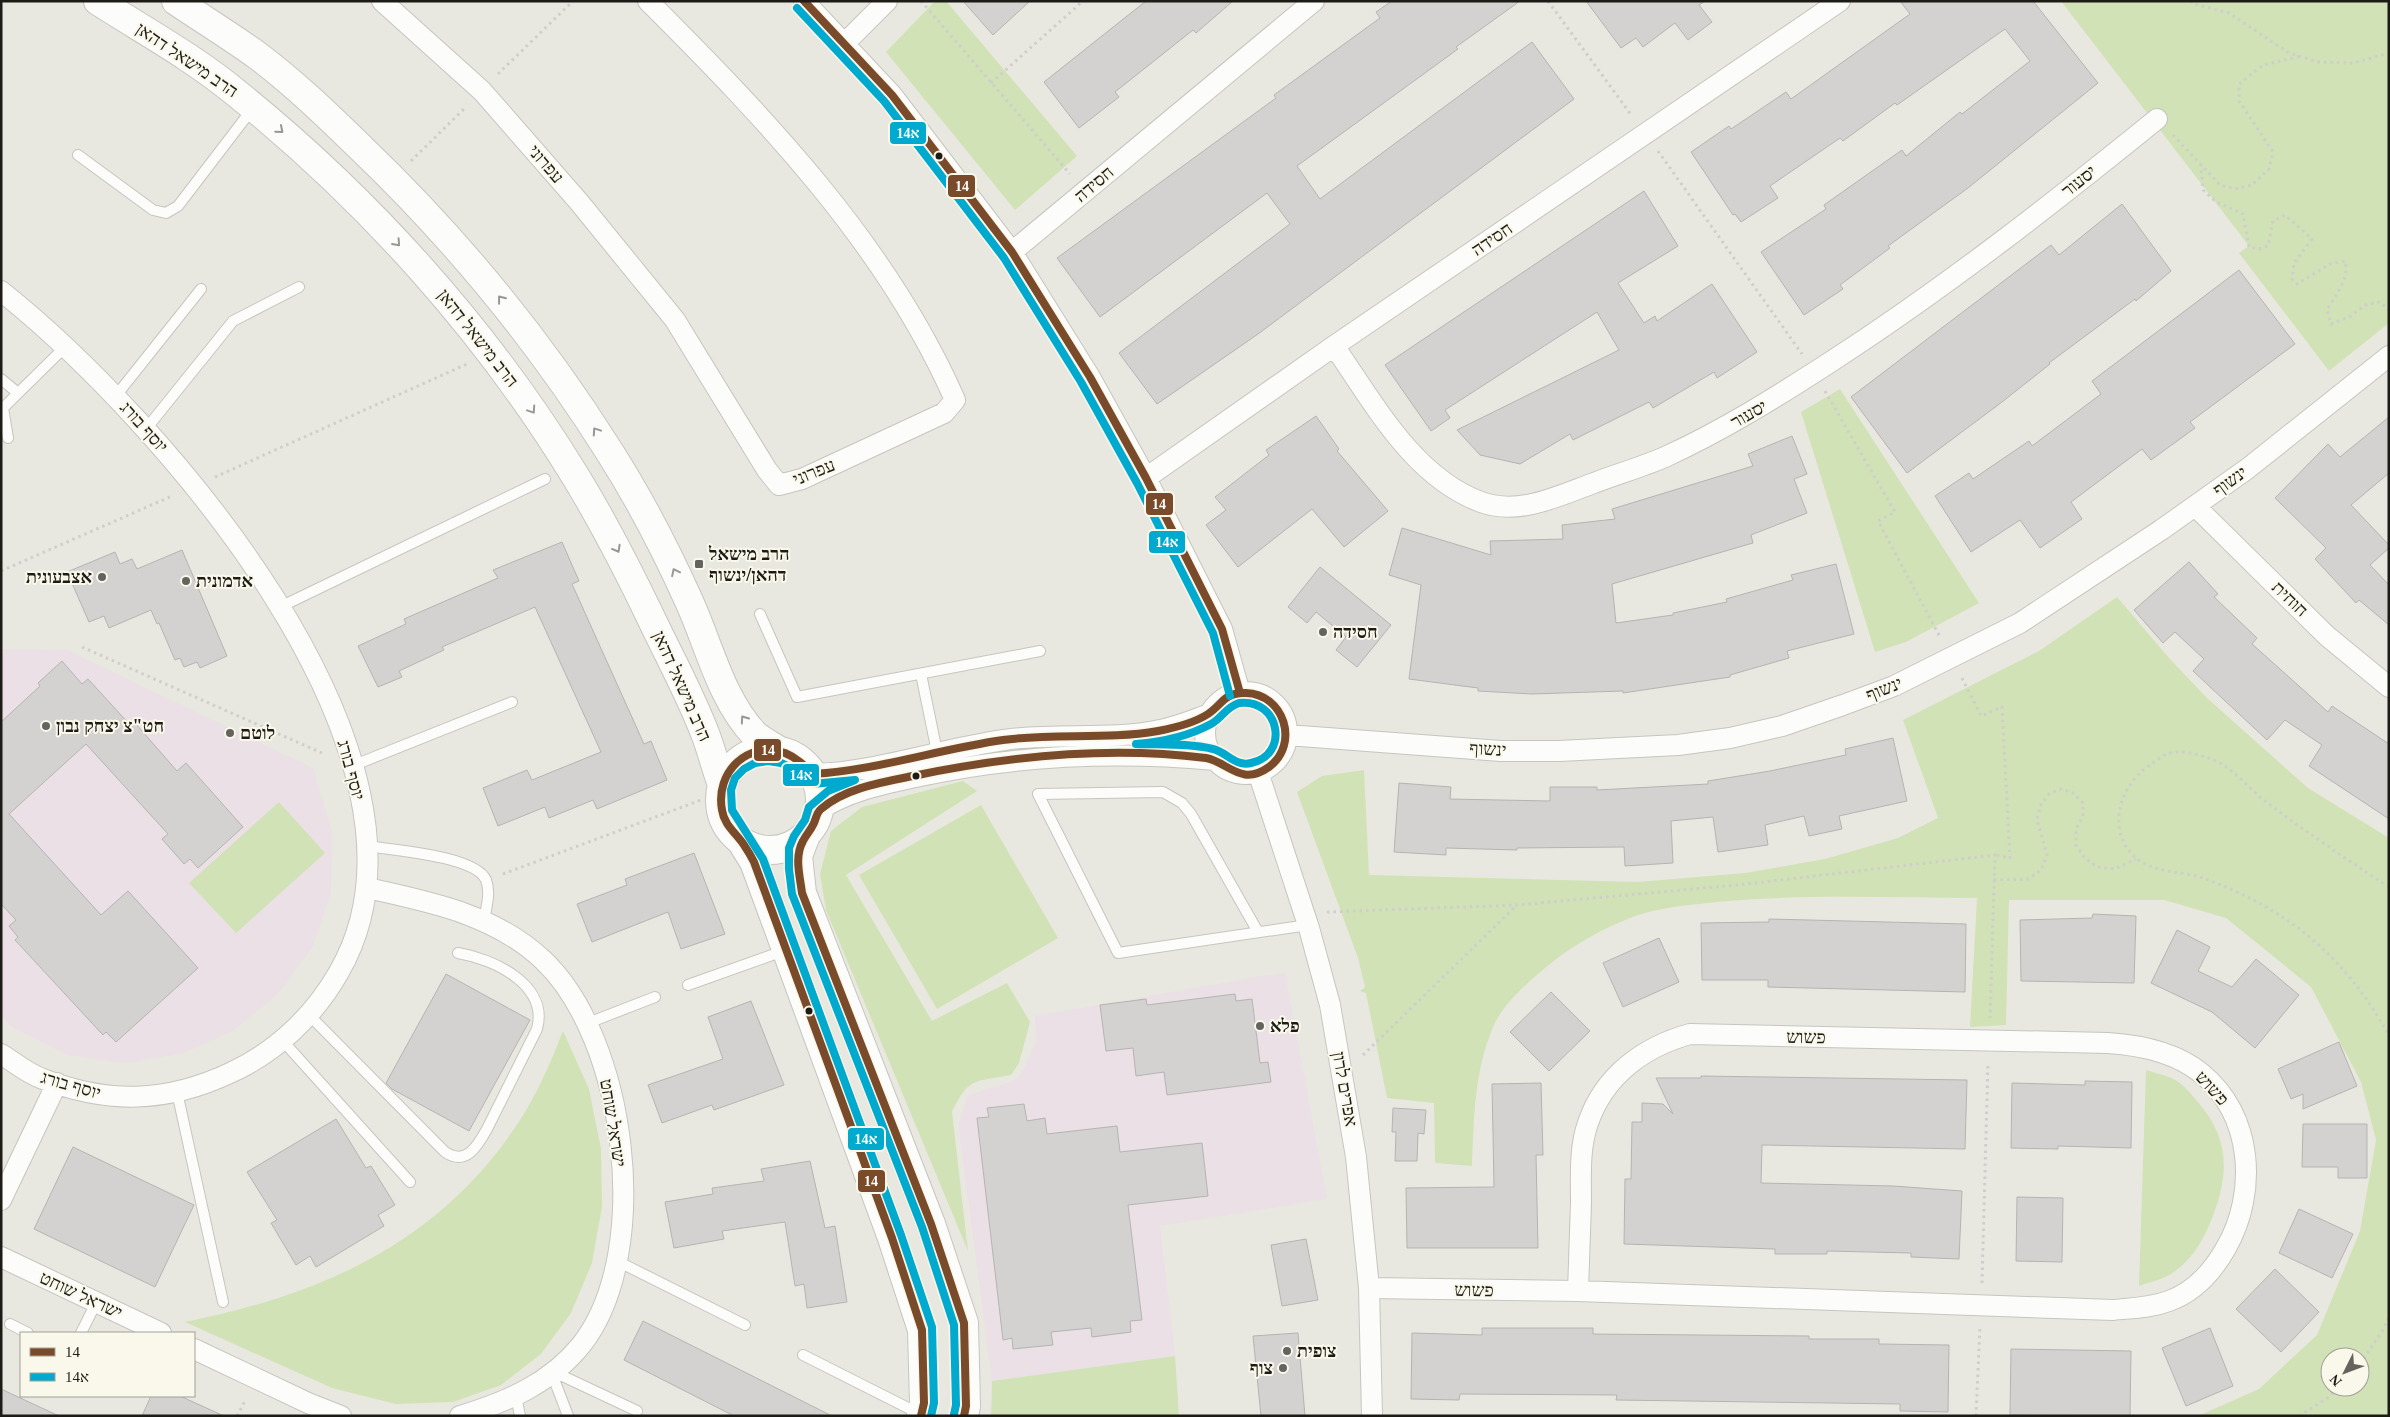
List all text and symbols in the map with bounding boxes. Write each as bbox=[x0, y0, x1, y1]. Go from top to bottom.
street label: הרב מישאל דהאן bbox=[132, 19, 242, 101]
line badge: 14א bbox=[889, 121, 927, 145]
one-way arrow bbox=[274, 125, 283, 133]
text: 14א bbox=[897, 126, 920, 141]
street label: עפרוני bbox=[524, 141, 568, 187]
unlabelled marker bbox=[934, 151, 944, 161]
street label: יסעור bbox=[2058, 161, 2100, 201]
street label: חסידה bbox=[1070, 162, 1118, 206]
line badge: 14 bbox=[947, 174, 976, 198]
text: 14 bbox=[955, 179, 969, 194]
street label: חסידה bbox=[1468, 218, 1516, 260]
one-way arrow bbox=[392, 237, 401, 246]
street label: הרב מישאל דהאן bbox=[434, 285, 522, 391]
one-way arrow bbox=[498, 296, 506, 305]
street label: יסעור bbox=[1727, 396, 1771, 432]
street label: יוסף בורג bbox=[116, 397, 172, 457]
one-way arrow bbox=[526, 404, 535, 414]
one-way arrow bbox=[592, 427, 602, 436]
street label: עפרוני bbox=[790, 455, 838, 489]
street label: ינשוף bbox=[2209, 462, 2251, 500]
line badge: 14 bbox=[1145, 492, 1174, 516]
text: 14 bbox=[1152, 497, 1166, 512]
line badge: 14א bbox=[1148, 530, 1186, 554]
text: 14א bbox=[1156, 535, 1179, 550]
one-way arrow bbox=[610, 543, 620, 552]
place label: הרב מישאל דהאן/ינשוף bbox=[708, 544, 789, 585]
marker: הרב מישאל דהאן/ינשוף bbox=[693, 558, 705, 570]
place label: אצבעונית bbox=[26, 567, 92, 587]
one-way arrow bbox=[671, 569, 681, 578]
marker: אצבעונית bbox=[96, 571, 108, 583]
place label: אדמונית bbox=[196, 571, 253, 591]
marker: אדמונית bbox=[180, 575, 192, 587]
street label: חוחית bbox=[2268, 577, 2312, 621]
place label: חסידה bbox=[1333, 622, 1378, 642]
marker: חסידה bbox=[1317, 626, 1329, 638]
street label: הרב מישאל דהאן bbox=[649, 628, 715, 744]
street label: ינשוף bbox=[1863, 673, 1905, 705]
one-way arrow bbox=[741, 715, 750, 725]
place label: חט"צ יצחק נבון bbox=[56, 716, 164, 736]
marker: חט"צ יצחק נבון bbox=[40, 720, 52, 732]
place label: לוטם bbox=[240, 723, 275, 743]
marker: לוטם bbox=[224, 727, 236, 739]
street label: יוסף בורג bbox=[333, 738, 369, 802]
line badge: 14 bbox=[753, 738, 782, 762]
street label: ינשוף bbox=[1469, 738, 1507, 760]
text: 14 bbox=[761, 743, 775, 758]
line badge: 14א bbox=[782, 763, 820, 787]
text: 14א bbox=[790, 768, 813, 783]
unlabelled marker bbox=[911, 771, 921, 781]
unlabelled marker bbox=[804, 1006, 814, 1016]
place label: פלא bbox=[1270, 1016, 1300, 1036]
marker: פלא bbox=[1254, 1020, 1266, 1032]
street label: פשוש bbox=[1786, 1027, 1826, 1047]
street label: אפרים לרון bbox=[1329, 1050, 1361, 1128]
street label: יוסף בורג bbox=[39, 1067, 103, 1103]
street label: פשוש bbox=[2191, 1067, 2233, 1109]
street label: ישראל שוחט bbox=[596, 1078, 630, 1168]
line badge: 14א bbox=[847, 1127, 885, 1151]
text: 14א bbox=[855, 1132, 878, 1147]
line badge: 14 bbox=[857, 1169, 886, 1193]
text: 14 bbox=[864, 1174, 878, 1189]
street label: ישראל שוחט bbox=[36, 1267, 126, 1323]
street label: פשוש bbox=[1454, 1280, 1494, 1300]
legend bbox=[20, 1332, 195, 1397]
place label: צופית bbox=[1297, 1341, 1337, 1361]
text: 14 bbox=[65, 1344, 81, 1360]
marker: צופית bbox=[1281, 1345, 1293, 1357]
north arrow bbox=[2320, 1347, 2370, 1397]
place label: צוף bbox=[1250, 1358, 1273, 1378]
marker: צוף bbox=[1277, 1362, 1289, 1374]
text: 14א bbox=[65, 1369, 89, 1385]
text: N bbox=[2327, 1372, 2345, 1389]

